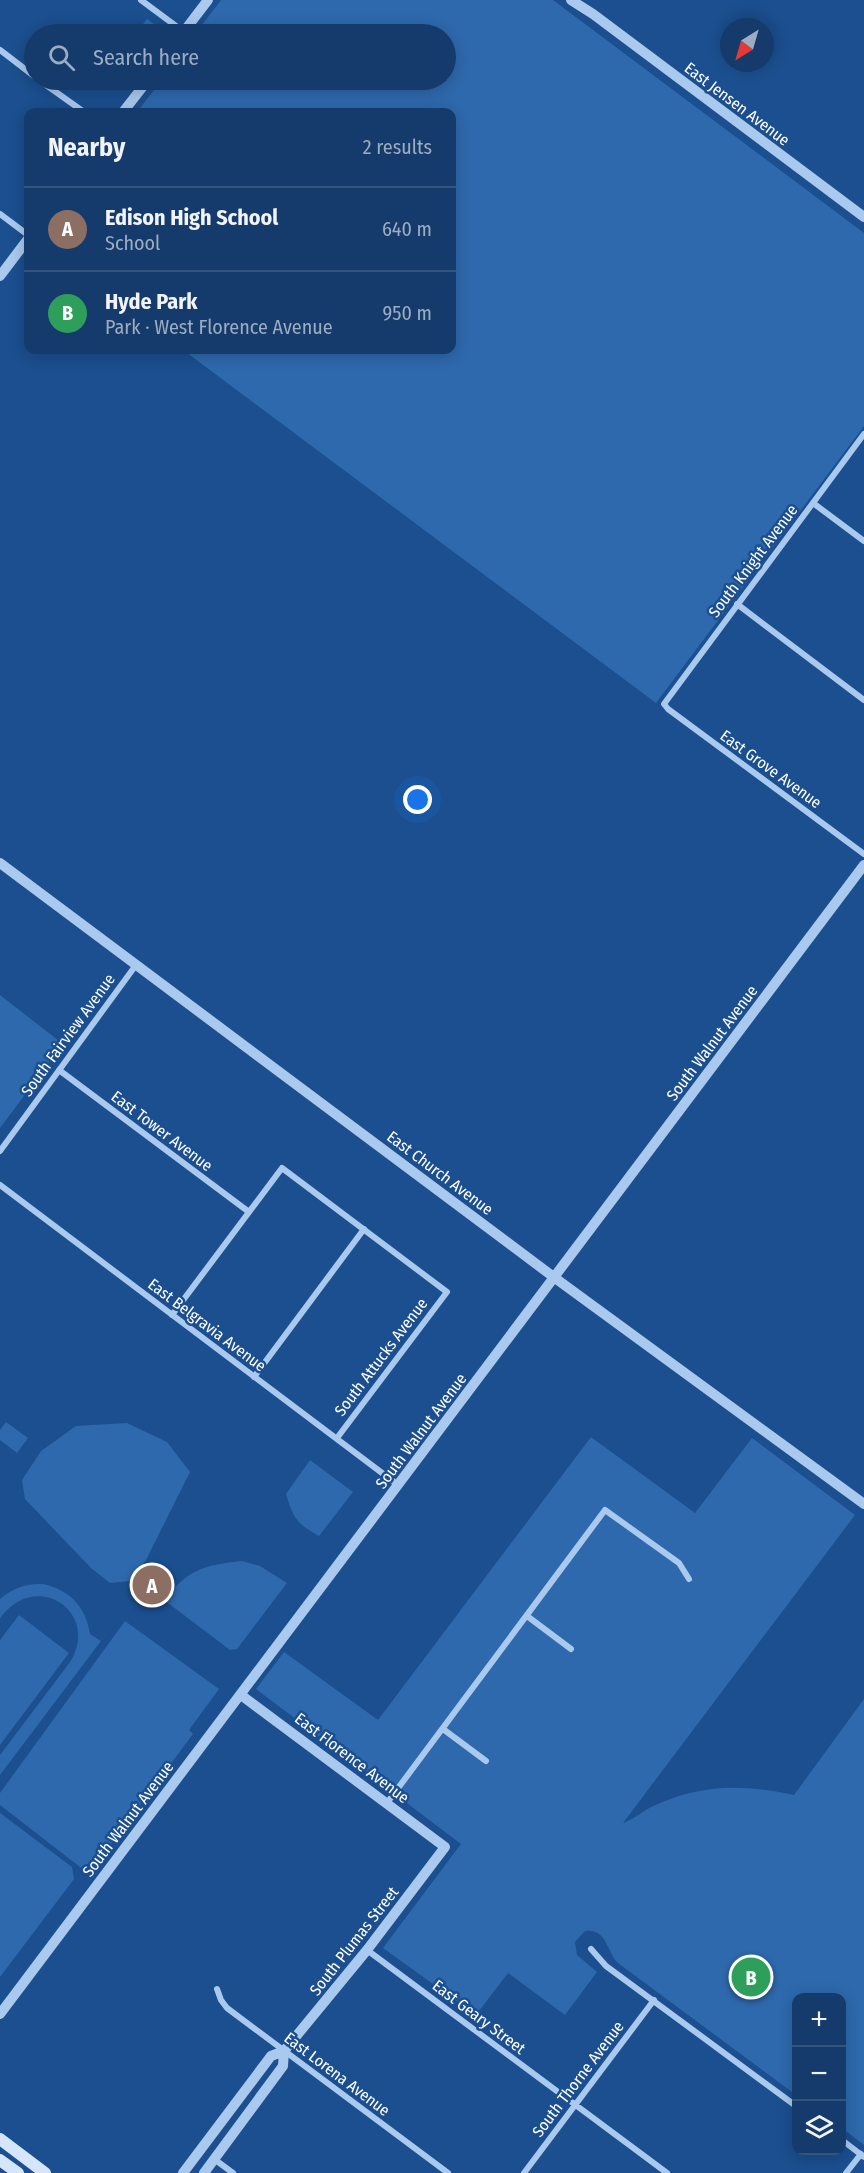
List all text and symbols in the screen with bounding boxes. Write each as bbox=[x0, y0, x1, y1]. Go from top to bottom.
north arrow bbox=[720, 18, 774, 72]
search box bbox=[24, 24, 456, 90]
icon: search bbox=[45, 41, 78, 74]
text: Search here bbox=[93, 44, 199, 71]
street label: East Jensen Avenue bbox=[681, 58, 793, 150]
text: Nearby bbox=[48, 132, 125, 163]
text: 2 results bbox=[363, 135, 432, 159]
text: Edison High School bbox=[105, 204, 278, 231]
text: A bbox=[62, 217, 73, 241]
text: 640 m bbox=[382, 217, 432, 241]
text: School bbox=[105, 231, 160, 255]
text: Hyde Park bbox=[105, 288, 197, 315]
text: B bbox=[62, 301, 73, 325]
text: 950 m bbox=[383, 301, 432, 325]
text: Park · West Florence Avenue bbox=[105, 315, 333, 339]
street label: South Knight Avenue bbox=[704, 501, 802, 621]
street label: East Grove Avenue bbox=[717, 726, 825, 812]
your location bbox=[403, 785, 432, 814]
street label: South Fairview Avenue bbox=[17, 970, 119, 1100]
street label: South Walnut Avenue bbox=[662, 982, 762, 1104]
street label: East Tower Avenue bbox=[108, 1087, 216, 1175]
street label: East Church Avenue bbox=[383, 1127, 497, 1219]
street label: East Belgravia Avenue bbox=[144, 1274, 270, 1376]
street label: South Attucks Avenue bbox=[331, 1294, 431, 1420]
street label: South Walnut Avenue bbox=[371, 1370, 471, 1492]
pin: A bbox=[132, 1562, 172, 1608]
street label: East Florence Avenue bbox=[291, 1709, 413, 1807]
street label: South Walnut Avenue bbox=[78, 1758, 178, 1880]
street label: South Plumas Street bbox=[306, 1882, 403, 1999]
pin: B bbox=[732, 1954, 771, 2000]
street label: East Geary Street bbox=[429, 1976, 530, 2059]
map controls bbox=[792, 1993, 846, 2155]
button: + bbox=[792, 1993, 846, 2047]
street label: South Thorne Avenue bbox=[528, 2017, 628, 2141]
street label: East Lorena Avenue bbox=[281, 2028, 394, 2120]
button: − bbox=[792, 2047, 846, 2101]
button: layers bbox=[792, 2101, 846, 2155]

